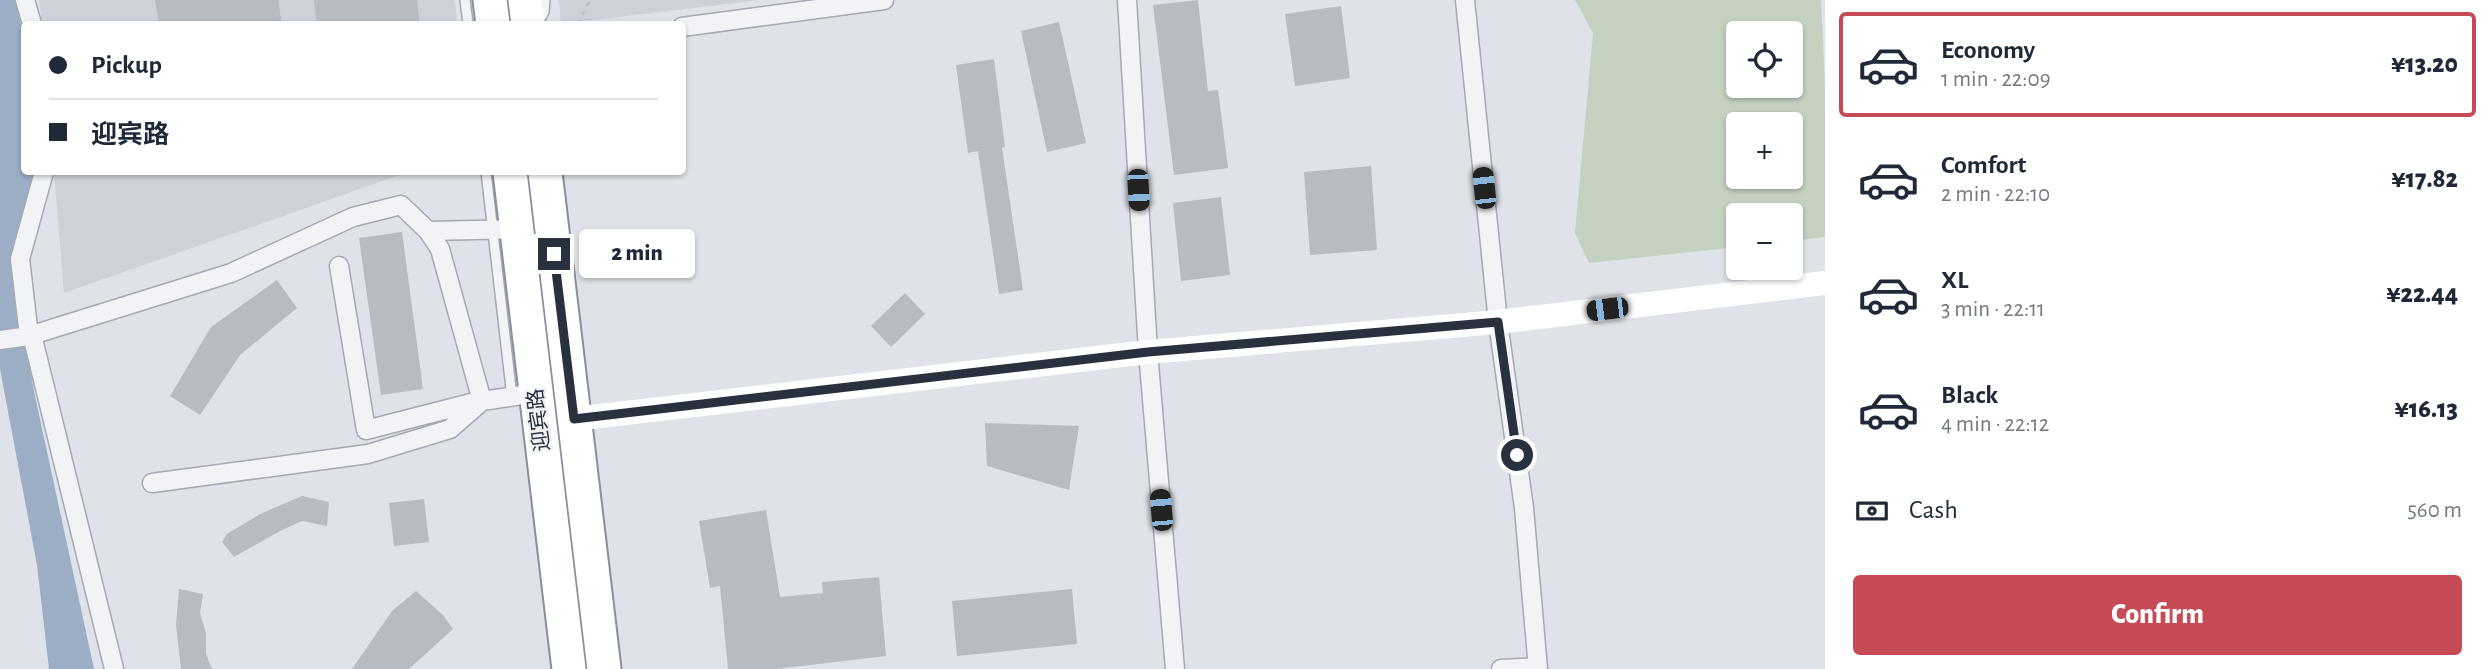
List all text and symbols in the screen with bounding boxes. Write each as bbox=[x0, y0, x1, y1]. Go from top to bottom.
map controls bbox=[1726, 21, 1803, 280]
button: locate bbox=[1726, 21, 1803, 98]
icon: car bbox=[1857, 33, 1920, 96]
text: Economy bbox=[1941, 37, 2035, 63]
text: ¥13.20 bbox=[2391, 51, 2458, 77]
text: Pickup bbox=[91, 52, 162, 78]
text: 1 min · 22:09 bbox=[1941, 68, 2051, 91]
button: + bbox=[1726, 112, 1803, 189]
text: 迎宾路 bbox=[91, 122, 169, 148]
icon: car bbox=[1857, 148, 1920, 211]
text: Comfort bbox=[1941, 152, 2026, 178]
car bbox=[1472, 166, 1497, 210]
text: ¥17.82 bbox=[2391, 166, 2458, 192]
car bbox=[1127, 168, 1150, 212]
text: 2 min · 22:10 bbox=[1941, 183, 2050, 206]
button: − bbox=[1726, 203, 1803, 280]
callout: 2 min bbox=[578, 230, 694, 278]
route end bbox=[538, 238, 570, 270]
text: 2 min bbox=[611, 242, 663, 265]
icon: car bbox=[1857, 263, 1920, 326]
text: XL bbox=[1941, 267, 1968, 293]
text: ¥22.44 bbox=[2386, 281, 2458, 307]
car bbox=[1585, 296, 1630, 322]
text: 3 min · 22:11 bbox=[1941, 298, 2045, 321]
icon: car bbox=[1857, 378, 1920, 441]
text: Black bbox=[1941, 382, 1998, 408]
street label: 迎宾路 bbox=[524, 387, 553, 453]
text: ¥16.13 bbox=[2395, 396, 2458, 422]
text: 4 min · 22:12 bbox=[1941, 413, 2049, 436]
route start bbox=[1501, 439, 1533, 471]
car bbox=[1149, 488, 1174, 532]
icon: cash bbox=[1853, 492, 1891, 530]
text: Cash bbox=[1909, 497, 1958, 523]
text: 560 m bbox=[2407, 499, 2462, 522]
button: Confirm bbox=[1853, 575, 2462, 655]

